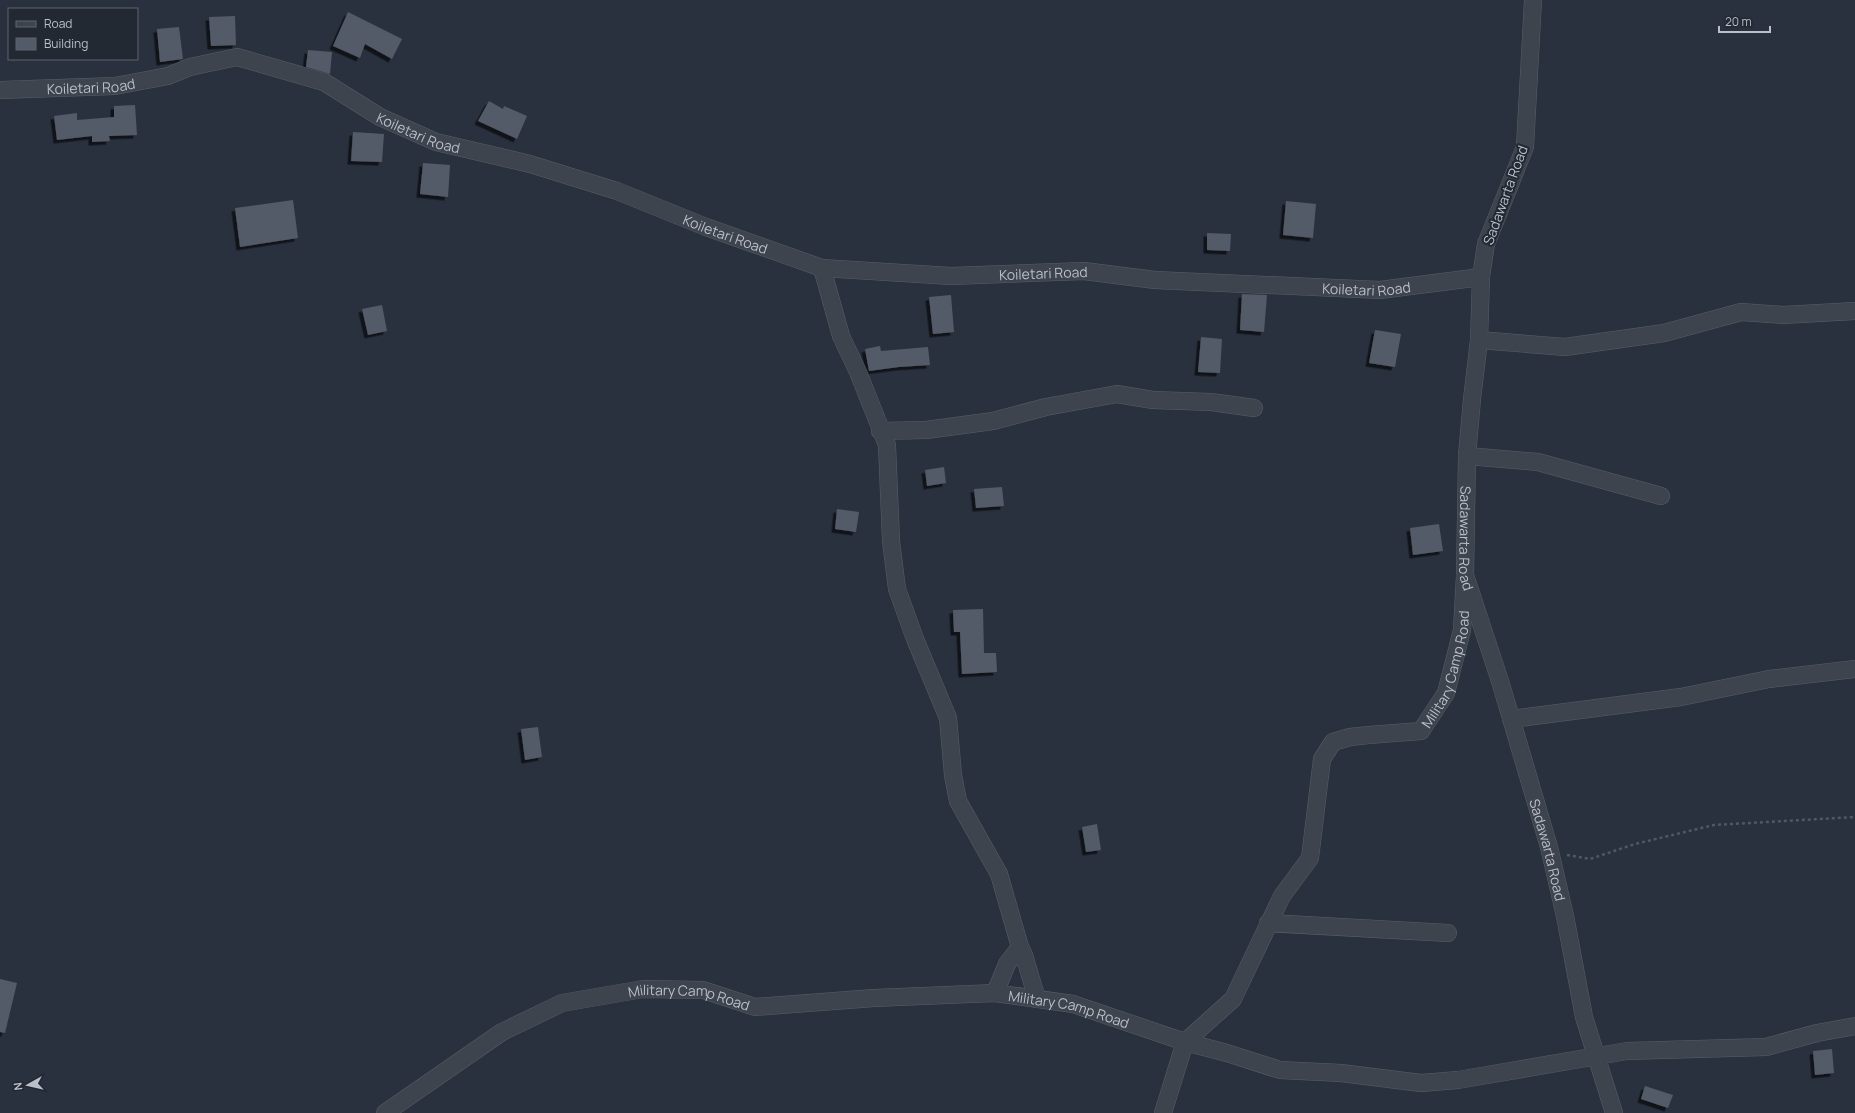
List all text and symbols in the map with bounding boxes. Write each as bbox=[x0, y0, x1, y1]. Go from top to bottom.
legend bbox=[8, 8, 138, 60]
scale bar bbox=[1719, 8, 1770, 34]
text: 20 m bbox=[1725, 13, 1752, 30]
text: Road bbox=[44, 15, 72, 32]
text: Building bbox=[44, 35, 88, 52]
street label: Koiletari Road bbox=[46, 73, 137, 98]
street label: Koiletari Road bbox=[374, 107, 462, 157]
street label: Sadawarta Road bbox=[1478, 143, 1532, 247]
street label: Koiletari Road bbox=[681, 209, 770, 258]
street label: Koiletari Road bbox=[999, 261, 1088, 284]
street label: Koiletari Road bbox=[1322, 277, 1412, 300]
street label: Sadawarta Road bbox=[1456, 486, 1479, 593]
street label: Military Camp Road bbox=[1416, 610, 1473, 731]
street label: Sadawarta Road bbox=[1526, 796, 1571, 903]
street label: Military Camp Road bbox=[626, 979, 752, 1014]
street label: Military Camp Road bbox=[1007, 985, 1132, 1032]
north arrow bbox=[8, 1065, 48, 1105]
text: N bbox=[10, 1081, 26, 1091]

